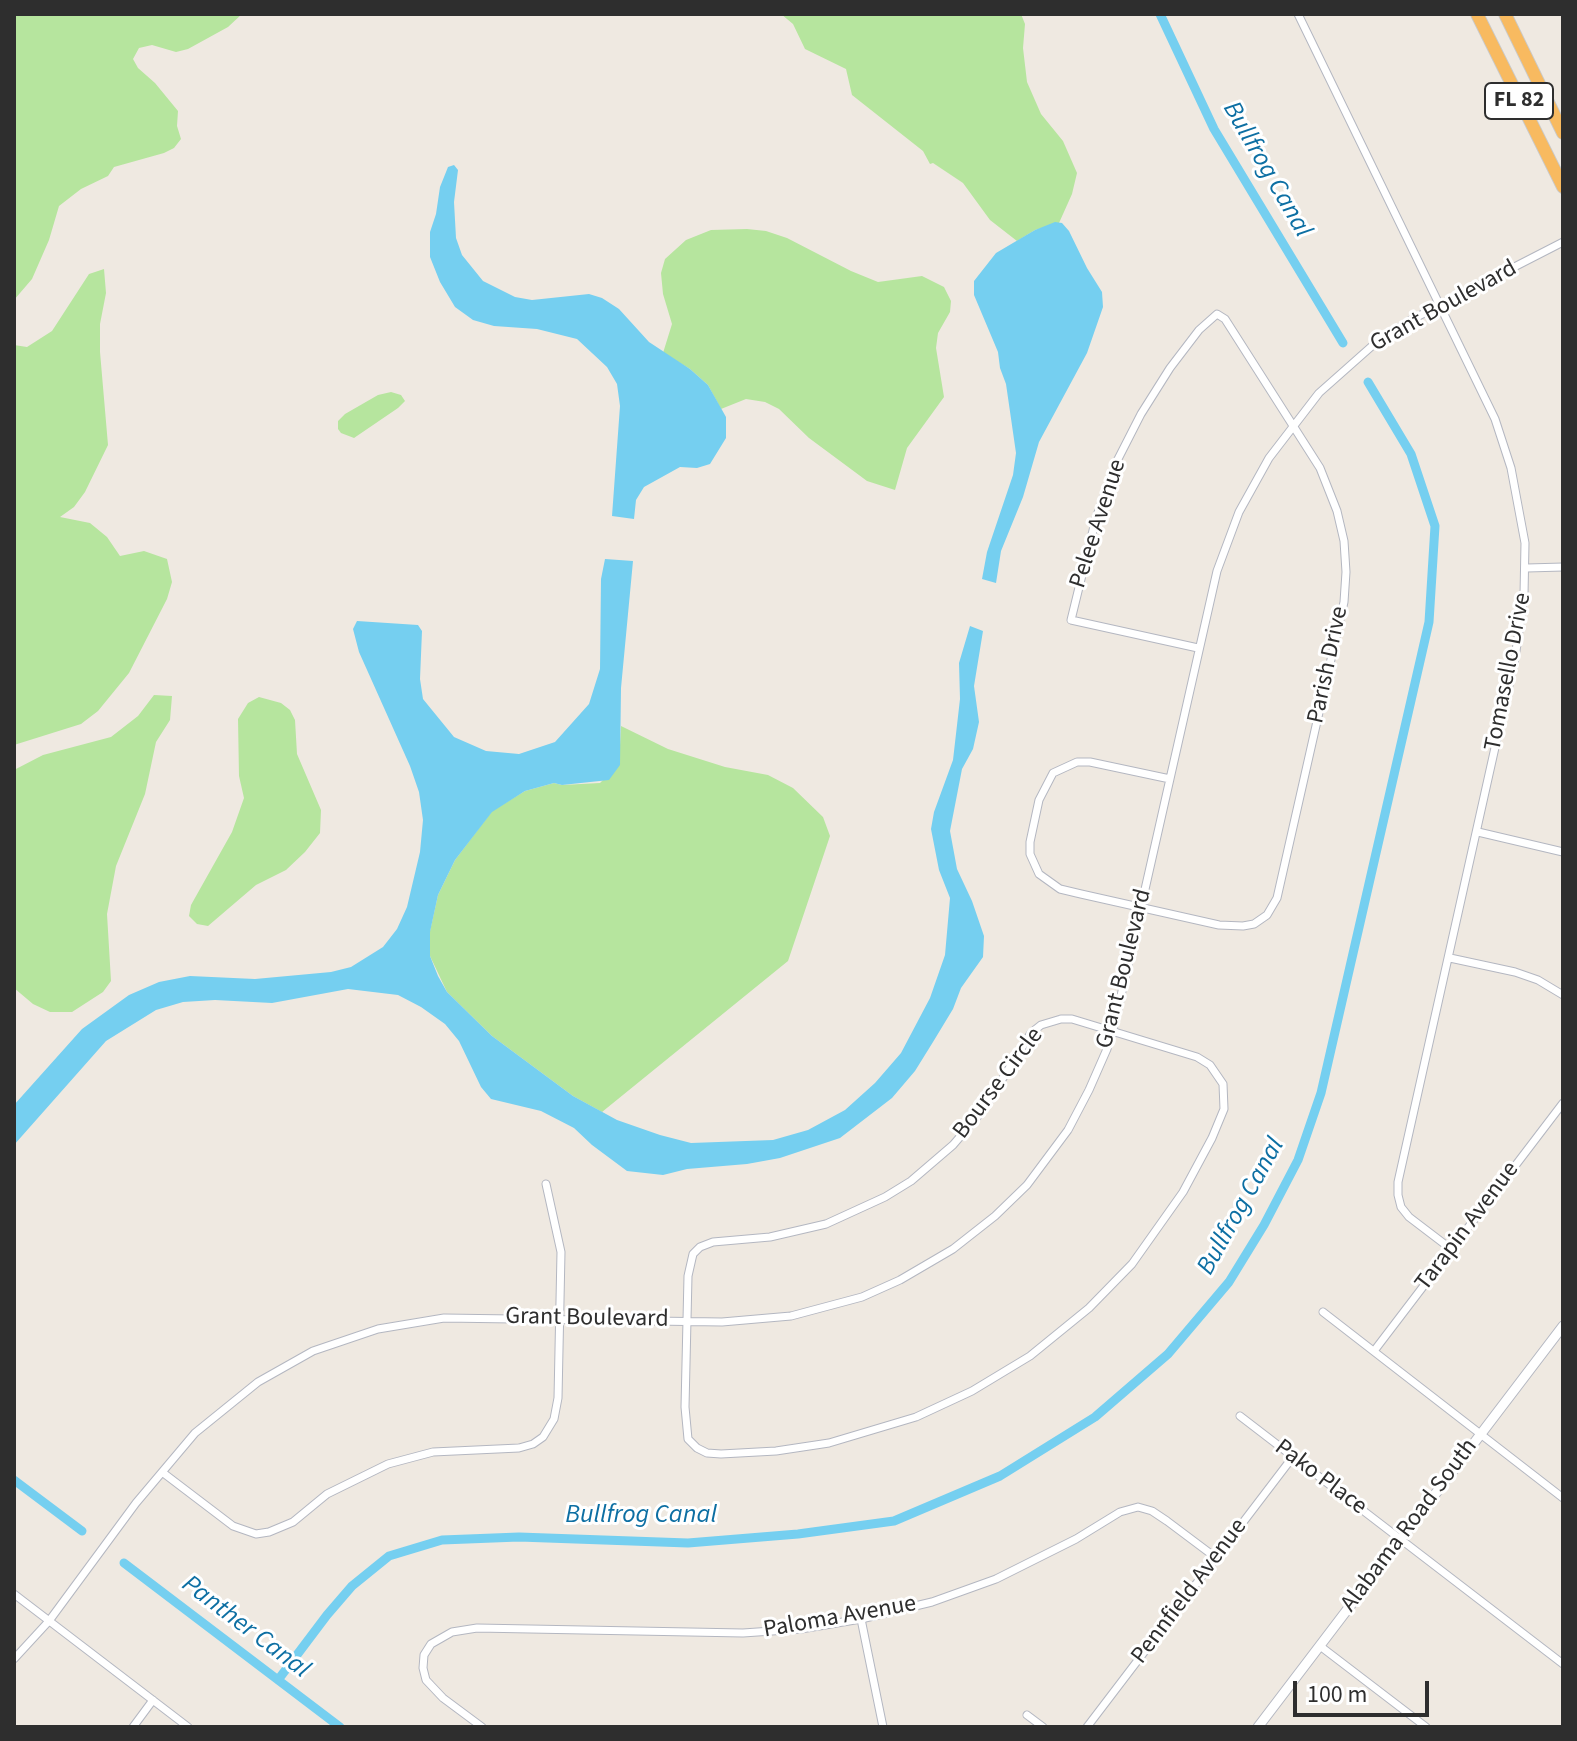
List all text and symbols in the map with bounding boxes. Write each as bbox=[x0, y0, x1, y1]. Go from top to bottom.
road number: FL 82 bbox=[1485, 83, 1553, 119]
water label: Bullfrog Canal bbox=[1215, 97, 1317, 243]
street label: Grant Boulevard bbox=[1366, 255, 1522, 359]
street label: Pelee Avenue bbox=[1065, 456, 1133, 592]
street label: Tomasello Drive bbox=[1480, 591, 1538, 753]
street label: Parish Drive bbox=[1303, 604, 1355, 726]
street label: Grant Boulevard bbox=[1091, 886, 1159, 1052]
street label: Bourse Circle bbox=[948, 1023, 1050, 1145]
water label: Bullfrog Canal bbox=[1192, 1133, 1292, 1281]
street label: Tarapin Avenue bbox=[1410, 1157, 1526, 1297]
street label: Grant Boulevard bbox=[505, 1303, 669, 1335]
street label: Pako Place bbox=[1268, 1434, 1372, 1522]
street label: Alabama Road South bbox=[1335, 1434, 1485, 1618]
water label: Bullfrog Canal bbox=[565, 1500, 717, 1532]
street label: Pennfield Avenue bbox=[1126, 1514, 1254, 1670]
water label: Panther Canal bbox=[175, 1570, 315, 1686]
street label: Paloma Avenue bbox=[761, 1590, 919, 1646]
scale bar bbox=[1297, 1665, 1433, 1715]
text: 100 m bbox=[1307, 1677, 1367, 1712]

